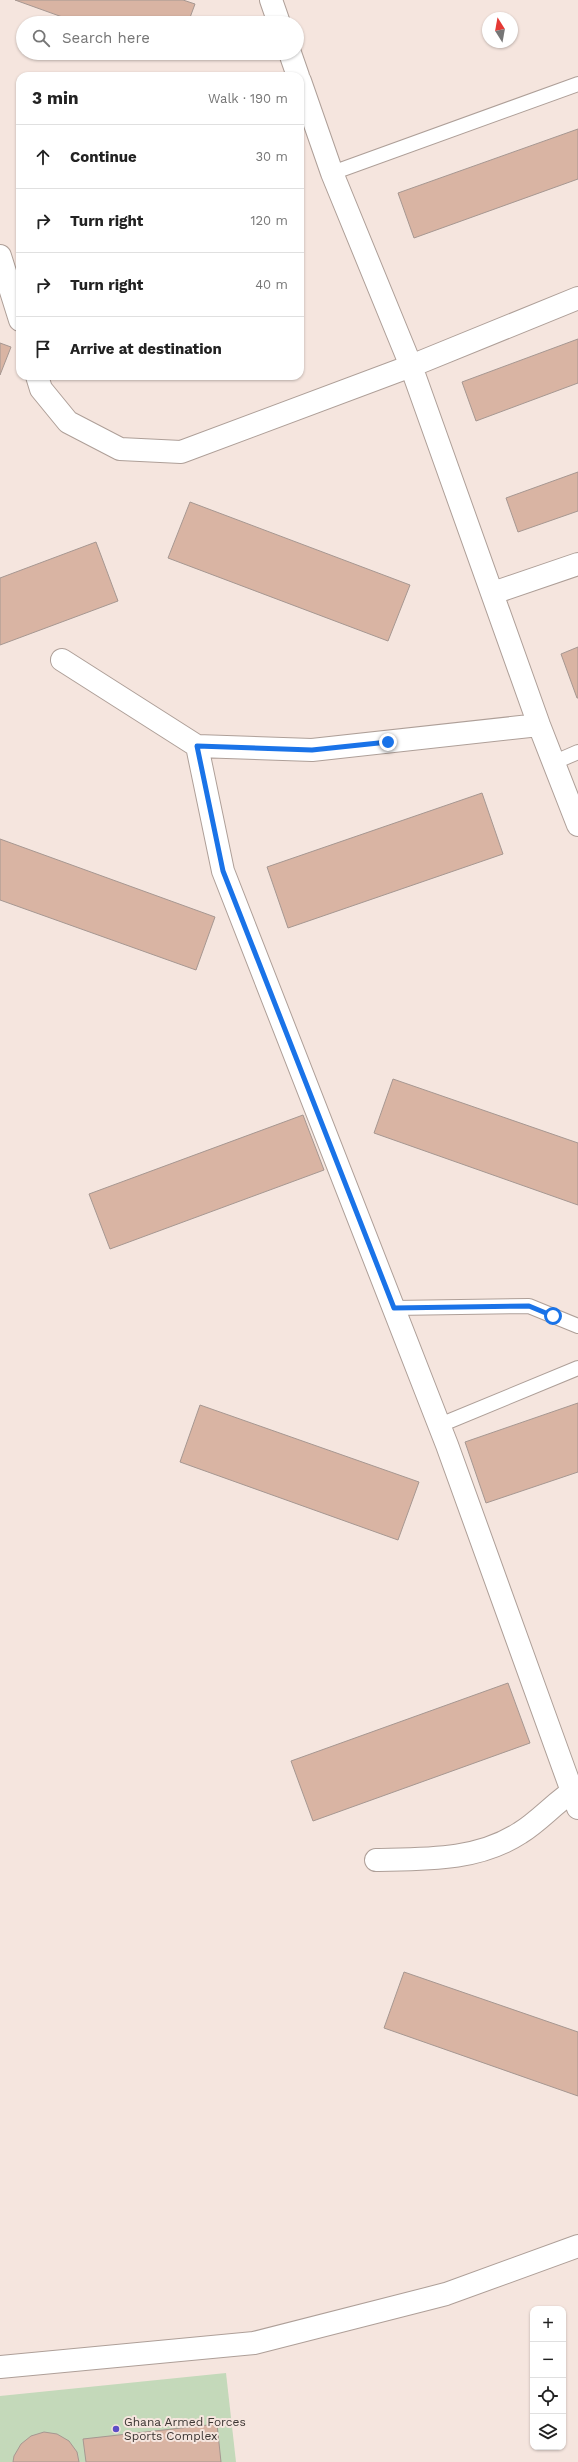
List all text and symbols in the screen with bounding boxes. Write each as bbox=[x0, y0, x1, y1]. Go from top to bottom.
north arrow bbox=[482, 12, 518, 48]
search box bbox=[16, 16, 304, 60]
icon: search bbox=[30, 27, 52, 49]
text: Search here bbox=[62, 29, 150, 47]
text: 3 min bbox=[32, 88, 78, 108]
text: Walk · 190 m bbox=[208, 91, 288, 106]
icon: ahead bbox=[32, 146, 54, 168]
text: Continue bbox=[70, 148, 137, 166]
text: 30 m bbox=[256, 149, 288, 164]
icon: right bbox=[32, 210, 54, 232]
text: Turn right bbox=[70, 212, 143, 230]
text: 120 m bbox=[250, 213, 288, 228]
icon: right bbox=[32, 274, 54, 296]
text: Turn right bbox=[70, 276, 143, 294]
text: 40 m bbox=[255, 277, 288, 292]
icon: arrive bbox=[32, 338, 54, 360]
text: Arrive at destination bbox=[70, 340, 222, 358]
route end bbox=[379, 733, 397, 751]
route start bbox=[544, 1307, 562, 1325]
map controls bbox=[530, 2306, 566, 2450]
button: + bbox=[530, 2306, 566, 2342]
button: − bbox=[530, 2342, 566, 2378]
button: locate bbox=[530, 2378, 566, 2414]
button: layers bbox=[530, 2414, 566, 2450]
place label: Ghana Armed Forces Sports Complex bbox=[124, 2415, 246, 2443]
marker: Ghana Armed Forces Sports Complex bbox=[111, 2424, 121, 2434]

